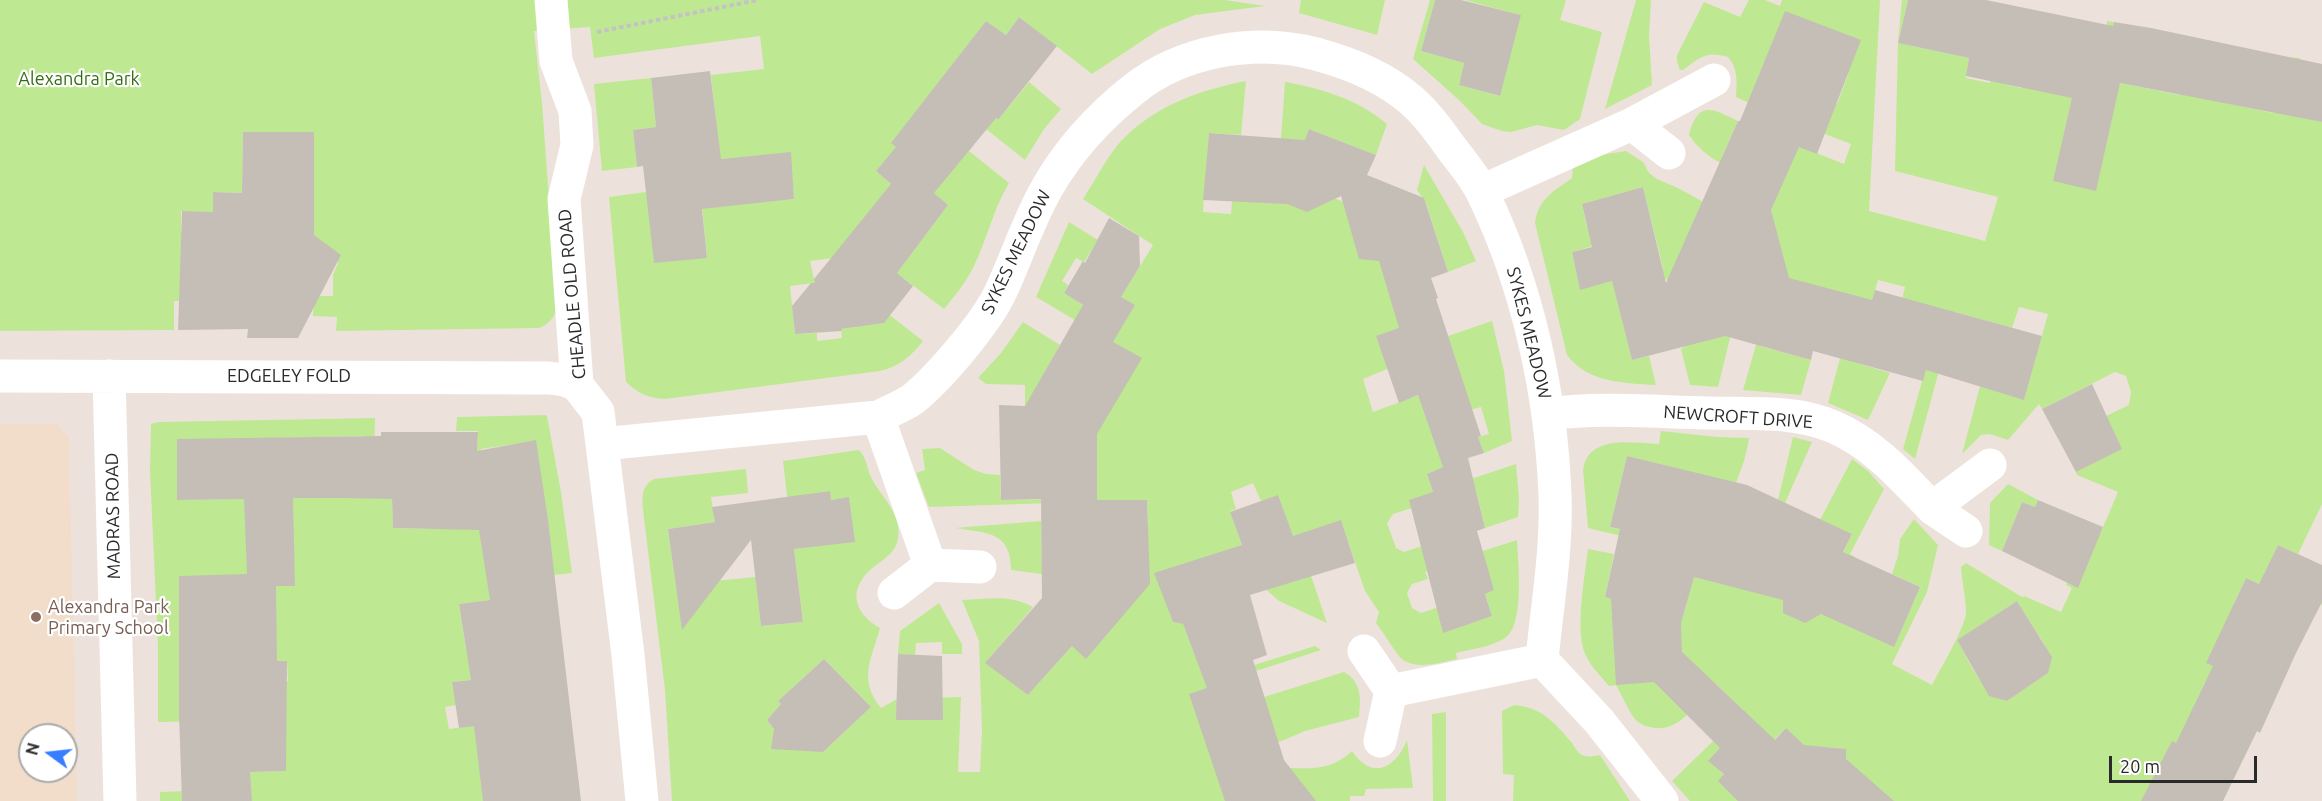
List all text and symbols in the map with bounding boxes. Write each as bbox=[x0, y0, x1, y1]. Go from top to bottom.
park label: Alexandra Park bbox=[18, 68, 140, 90]
street label: SYKES MEADOW bbox=[977, 186, 1055, 318]
street label: CHEADLE OLD ROAD bbox=[554, 208, 590, 380]
street label: SYKES MEADOW bbox=[1502, 265, 1556, 401]
street label: EDGELEY FOLD bbox=[227, 365, 351, 387]
street label: NEWCROFT DRIVE bbox=[1663, 401, 1813, 433]
street label: MADRAS ROAD bbox=[101, 452, 125, 580]
place label: Alexandra Park Primary School bbox=[48, 596, 169, 638]
marker: Alexandra Park Primary School bbox=[29, 610, 43, 624]
north arrow bbox=[18, 723, 78, 783]
text: N bbox=[22, 741, 43, 757]
scale bar bbox=[2112, 744, 2260, 782]
text: 20 m bbox=[2120, 756, 2160, 776]

